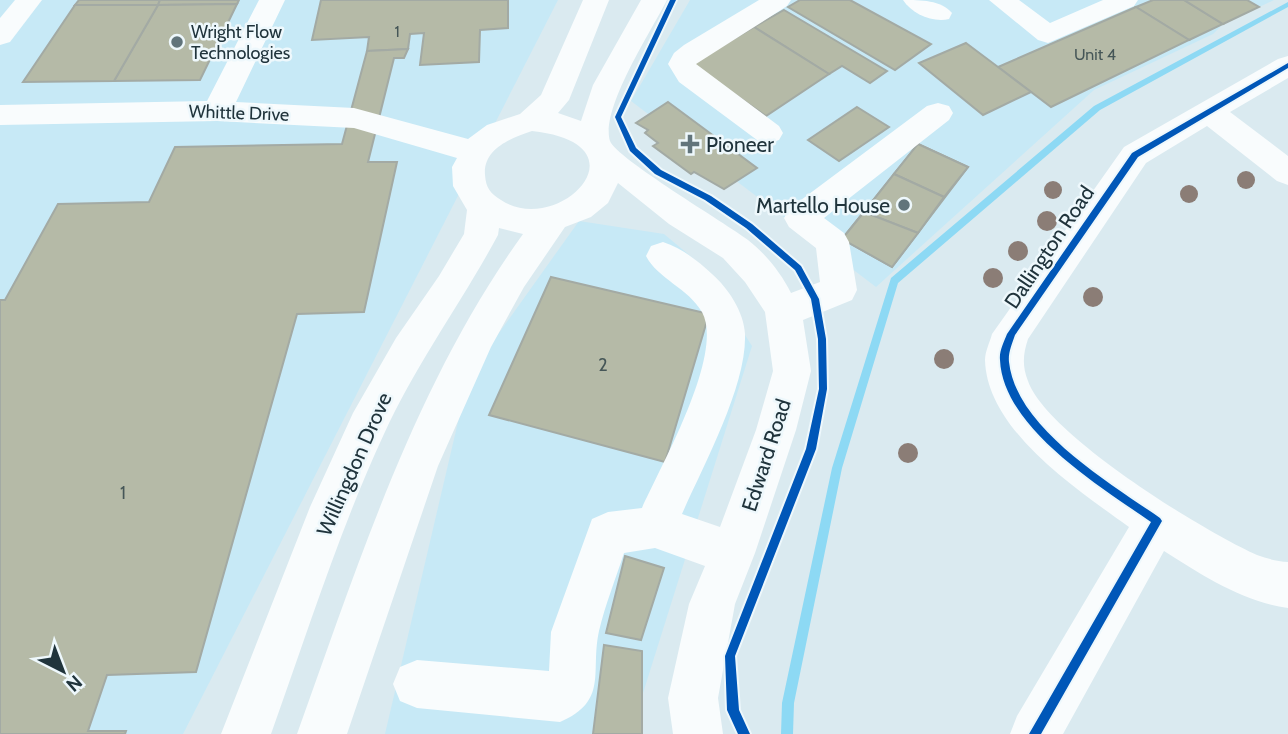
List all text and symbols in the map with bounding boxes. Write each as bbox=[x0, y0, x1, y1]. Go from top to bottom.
place label: Wright Flow Technologies bbox=[191, 21, 290, 64]
house number: 1 bbox=[394, 22, 400, 41]
marker: Wright Flow Technologies bbox=[169, 34, 185, 50]
house number: Unit 4 bbox=[1074, 45, 1116, 64]
street label: Whittle Drive bbox=[188, 100, 290, 126]
place label: Pioneer bbox=[706, 132, 774, 157]
marker: Pioneer bbox=[680, 134, 700, 154]
street label: Dallington Road bbox=[999, 181, 1099, 313]
place label: Martello House bbox=[756, 193, 890, 218]
marker: Martello House bbox=[896, 197, 912, 213]
house number: 2 bbox=[598, 354, 608, 376]
street label: Willingdon Drove bbox=[311, 388, 397, 540]
street label: Edward Road bbox=[736, 396, 796, 514]
house number: 1 bbox=[120, 482, 126, 504]
north arrow bbox=[28, 636, 98, 706]
text: N bbox=[61, 670, 87, 696]

